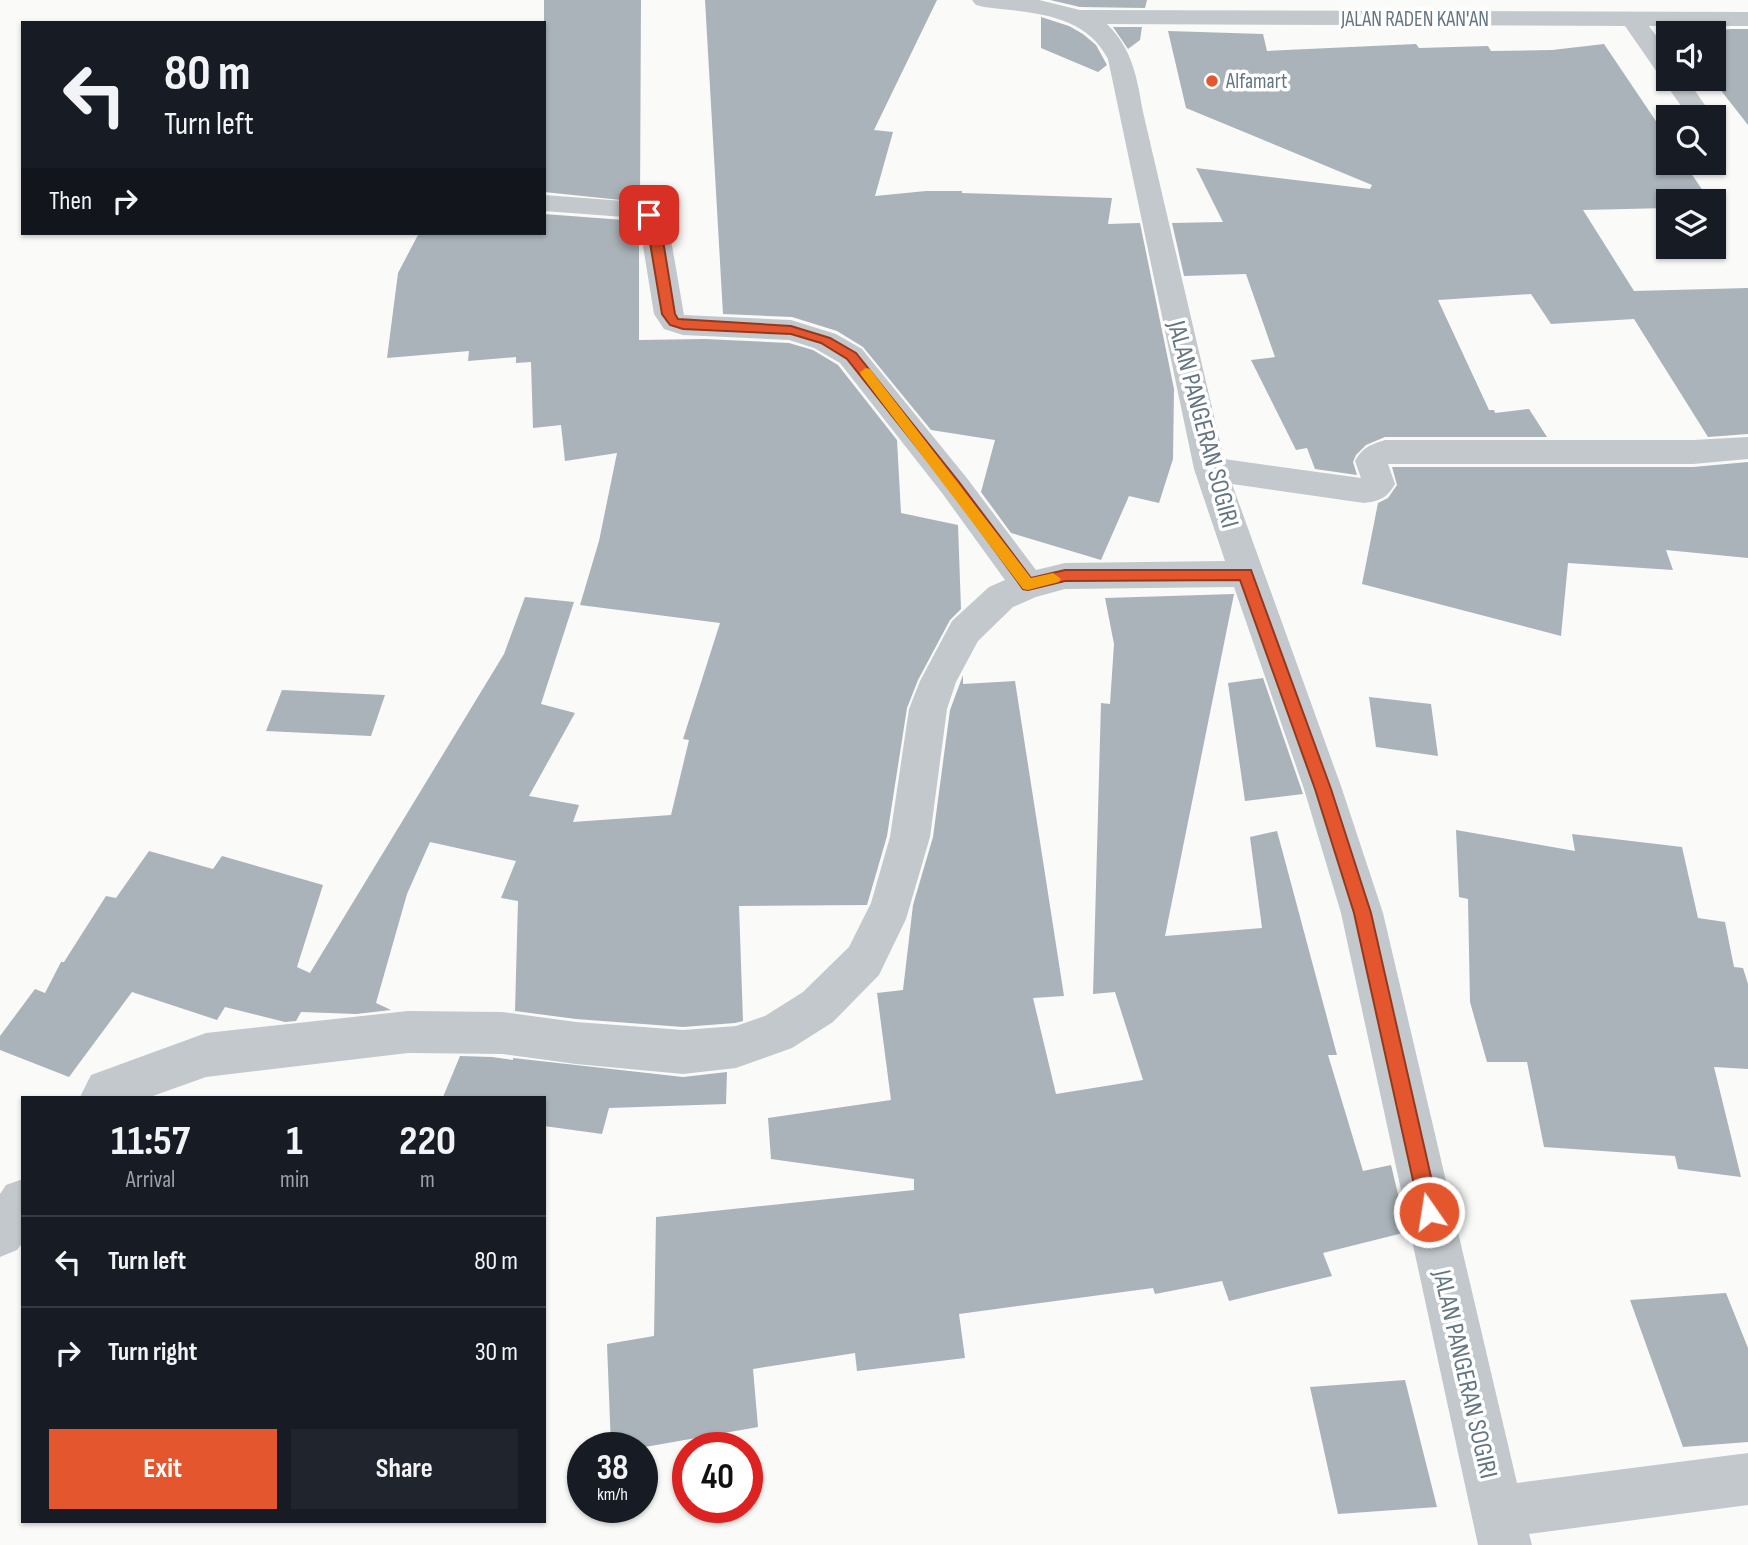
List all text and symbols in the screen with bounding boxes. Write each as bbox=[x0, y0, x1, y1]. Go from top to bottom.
street label: JALAN RADEN KAN'AN bbox=[1340, 7, 1489, 32]
map controls bbox=[1656, 21, 1726, 259]
button: sound bbox=[1656, 21, 1726, 91]
text: 80 m bbox=[164, 45, 251, 104]
icon: left bbox=[49, 49, 140, 140]
place label: Alfamart bbox=[1225, 69, 1287, 94]
marker: Alfamart bbox=[1204, 73, 1220, 89]
text: Turn left bbox=[164, 105, 254, 144]
button: search bbox=[1656, 105, 1726, 175]
icon: right bbox=[106, 182, 144, 220]
pin bbox=[619, 185, 679, 245]
text: Then bbox=[49, 186, 92, 217]
button: layers bbox=[1656, 189, 1726, 259]
icon: arrive bbox=[630, 196, 668, 234]
street label: JALAN PANGERAN SOGIRI bbox=[1160, 316, 1245, 531]
text: 11:57 bbox=[111, 1116, 190, 1167]
text: 1 bbox=[286, 1116, 303, 1167]
text: 220 bbox=[399, 1116, 456, 1167]
text: Arrival bbox=[126, 1166, 175, 1194]
text: min bbox=[280, 1166, 309, 1194]
text: m bbox=[420, 1166, 435, 1194]
position arrow bbox=[1392, 1175, 1466, 1249]
icon: left bbox=[49, 1243, 87, 1281]
text: Turn left bbox=[108, 1246, 186, 1277]
text: 80 m bbox=[474, 1246, 518, 1277]
street label: JALAN PANGERAN SOGIRI bbox=[1425, 1266, 1504, 1482]
icon: right bbox=[49, 1334, 87, 1372]
text: Turn right bbox=[108, 1337, 197, 1368]
text: 30 m bbox=[475, 1337, 518, 1368]
button: Exit bbox=[49, 1429, 277, 1509]
button: Share bbox=[291, 1429, 518, 1509]
speed limit sign: 40 bbox=[672, 1432, 763, 1523]
text: 38 bbox=[596, 1447, 629, 1490]
text: km/h bbox=[597, 1484, 628, 1505]

